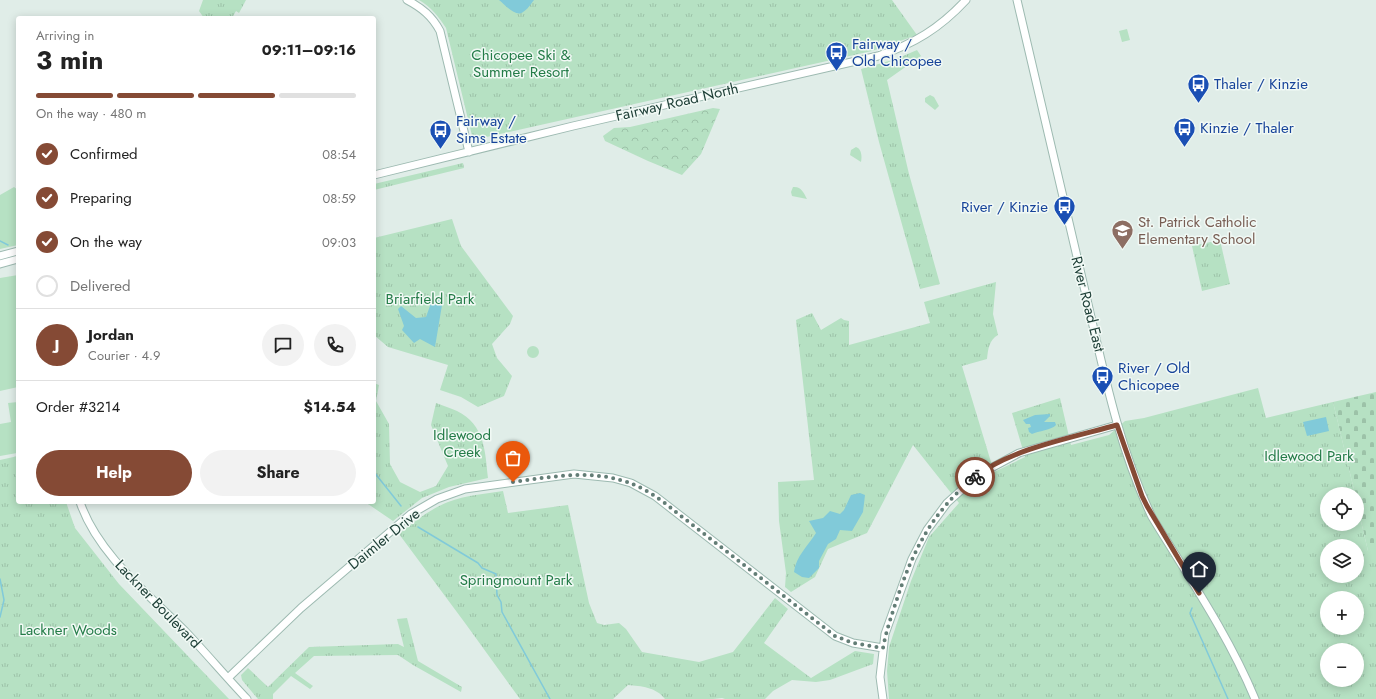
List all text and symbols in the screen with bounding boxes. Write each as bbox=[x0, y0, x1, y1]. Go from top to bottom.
text: Arriving in bbox=[36, 26, 94, 45]
place label: Fairway / Old Chicopee bbox=[852, 33, 942, 72]
text: 09:11–09:16 bbox=[262, 39, 356, 61]
bus stop icon: Fairway / Old Chicopee bbox=[823, 40, 849, 73]
text: 3 min bbox=[36, 41, 103, 79]
park label: Chicopee Ski & Summer Resort bbox=[471, 44, 571, 83]
bus stop icon: Thaler / Kinzie bbox=[1186, 71, 1212, 104]
place label: Thaler / Kinzie bbox=[1214, 73, 1308, 95]
street label: Fairway Road North bbox=[613, 77, 741, 127]
text: On the way · 480 m bbox=[36, 104, 147, 123]
place label: Fairway / Sims Estate bbox=[456, 110, 527, 149]
bus stop icon: Kinzie / Thaler bbox=[1171, 115, 1197, 148]
bus stop icon: Fairway / Sims Estate bbox=[428, 117, 454, 150]
place label: Kinzie / Thaler bbox=[1200, 117, 1295, 139]
icon: check bbox=[36, 143, 58, 165]
text: Confirmed bbox=[70, 143, 138, 165]
text: 08:54 bbox=[322, 145, 356, 164]
icon: check bbox=[36, 187, 58, 209]
text: Preparing bbox=[70, 187, 132, 209]
text: 08:59 bbox=[322, 189, 356, 208]
bus stop icon: River / Kinzie bbox=[1051, 194, 1077, 227]
place label: River / Kinzie bbox=[961, 196, 1048, 218]
place label: St. Patrick Catholic Elementary School bbox=[1138, 211, 1256, 250]
school or university icon: St. Patrick Catholic Elementary School bbox=[1110, 218, 1136, 251]
icon: check bbox=[36, 231, 58, 253]
text: On the way bbox=[70, 231, 142, 253]
text: 09:03 bbox=[322, 233, 356, 252]
street label: River Road East bbox=[1065, 254, 1111, 355]
text: Delivered bbox=[70, 275, 131, 297]
park label: Briarfield Park bbox=[386, 288, 475, 310]
text: Jordan bbox=[88, 324, 134, 346]
button: chat bbox=[262, 324, 304, 366]
button: phone bbox=[314, 324, 356, 366]
text: J bbox=[55, 334, 59, 356]
text: Courier · 4.9 bbox=[88, 346, 161, 365]
place label: River / Old Chicopee bbox=[1118, 357, 1190, 396]
bus stop icon: River / Old Chicopee bbox=[1090, 364, 1116, 397]
text: Order #3214 bbox=[36, 396, 120, 418]
text: $14.54 bbox=[304, 396, 356, 418]
park label: Idlewood Creek bbox=[433, 424, 491, 463]
pin bbox=[496, 441, 530, 482]
park label: Idlewood Park bbox=[1264, 445, 1354, 467]
icon: bag bbox=[502, 447, 524, 469]
button: Help bbox=[36, 450, 192, 496]
button: Share bbox=[200, 450, 356, 496]
courier bbox=[955, 457, 995, 497]
icon: bike bbox=[964, 466, 986, 488]
map controls bbox=[1320, 487, 1364, 687]
button: locate bbox=[1320, 487, 1364, 531]
street label: Daimler Drive bbox=[343, 503, 425, 575]
button: layers bbox=[1320, 539, 1364, 583]
pin bbox=[1182, 552, 1216, 593]
street label: Lackner Boulevard bbox=[110, 555, 206, 653]
icon: home bbox=[1188, 558, 1210, 580]
park label: Springmount Park bbox=[460, 569, 573, 591]
button: + bbox=[1320, 591, 1364, 635]
park label: Lackner Woods bbox=[19, 619, 117, 641]
button: − bbox=[1320, 643, 1364, 687]

